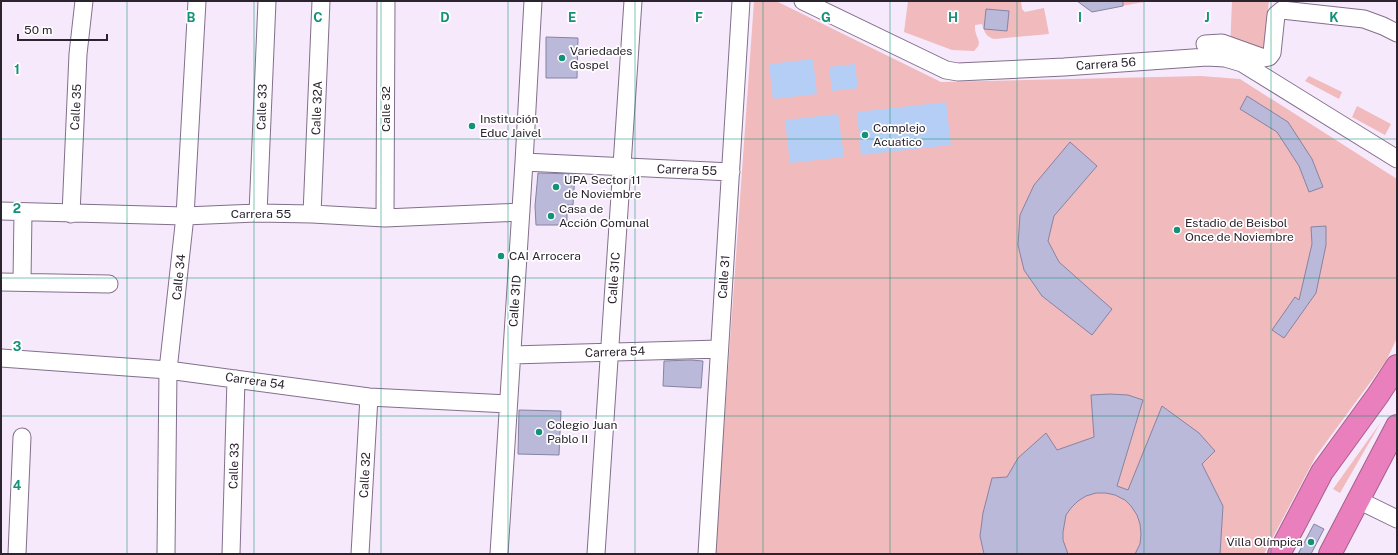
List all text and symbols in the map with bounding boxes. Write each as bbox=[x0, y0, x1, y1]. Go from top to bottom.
text: B bbox=[187, 10, 196, 25]
text: C bbox=[313, 10, 323, 25]
text: D bbox=[440, 10, 450, 25]
text: E bbox=[568, 10, 576, 25]
text: F bbox=[695, 10, 703, 25]
text: G bbox=[821, 10, 831, 25]
text: H bbox=[948, 10, 958, 25]
text: I bbox=[1078, 10, 1082, 25]
text: J bbox=[1204, 10, 1210, 25]
text: K bbox=[1329, 10, 1339, 25]
scale bar bbox=[18, 16, 107, 42]
text: 50 m bbox=[24, 23, 52, 37]
place label: Variedades Gospel bbox=[570, 44, 632, 72]
marker: Variedades Gospel bbox=[557, 53, 567, 63]
street label: Carrera 56 bbox=[1076, 55, 1136, 73]
text: 1 bbox=[14, 62, 20, 77]
street label: Calle 32A bbox=[309, 80, 325, 135]
street label: Calle 35 bbox=[68, 83, 84, 131]
street label: Calle 33 bbox=[254, 84, 270, 130]
street label: Calle 32 bbox=[379, 86, 393, 132]
place label: Institución Educ Jaivel bbox=[480, 112, 542, 140]
marker: Institución Educ Jaivel bbox=[467, 121, 477, 131]
place label: Complejo Acuatico bbox=[873, 121, 926, 149]
marker: Complejo Acuatico bbox=[860, 130, 870, 140]
street label: Carrera 55 bbox=[657, 162, 718, 178]
place label: UPA Sector 11 de Noviembre bbox=[564, 173, 641, 201]
marker: UPA Sector 11 de Noviembre bbox=[551, 182, 561, 192]
text: 2 bbox=[13, 201, 21, 216]
place label: Casa de Acción Comunal bbox=[559, 202, 650, 230]
street label: Carrera 55 bbox=[231, 207, 291, 221]
marker: Casa de Acción Comunal bbox=[546, 211, 556, 221]
place label: Estadio de Beisbol Once de Noviembre bbox=[1185, 216, 1294, 244]
marker: Estadio de Beisbol Once de Noviembre bbox=[1172, 225, 1182, 235]
place label: CAI Arrocera bbox=[509, 249, 581, 263]
marker: CAI Arrocera bbox=[496, 251, 506, 261]
street label: Calle 31C bbox=[605, 252, 623, 304]
street label: Calle 34 bbox=[170, 253, 188, 301]
street label: Calle 31 bbox=[715, 255, 733, 299]
street label: Calle 31D bbox=[506, 275, 524, 327]
text: 3 bbox=[13, 339, 22, 354]
street label: Carrera 54 bbox=[585, 344, 646, 360]
street label: Carrera 54 bbox=[224, 370, 286, 392]
place label: Colegio Juan Pablo II bbox=[547, 418, 617, 446]
marker: Colegio Juan Pablo II bbox=[534, 427, 544, 437]
street label: Calle 33 bbox=[226, 443, 242, 489]
street label: Calle 32 bbox=[357, 452, 373, 498]
text: 4 bbox=[13, 478, 22, 493]
place label: Villa Olímpica bbox=[1226, 535, 1303, 549]
marker: Villa Olímpica bbox=[1306, 537, 1316, 547]

